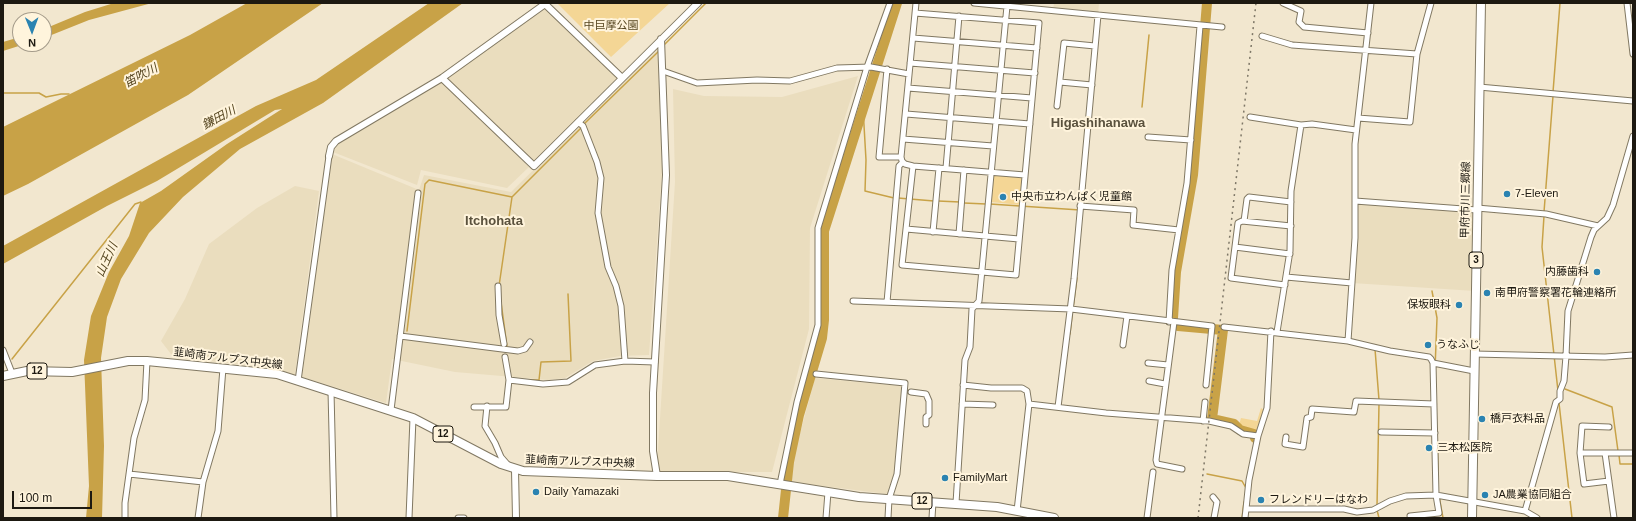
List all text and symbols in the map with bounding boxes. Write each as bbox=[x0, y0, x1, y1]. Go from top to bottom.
north arrow bbox=[12, 12, 52, 52]
park label: 中巨摩公園 bbox=[584, 19, 638, 33]
text: N bbox=[28, 37, 36, 49]
water label: 笛吹川 bbox=[122, 61, 160, 91]
water label: 鎌田川 bbox=[200, 103, 238, 133]
district label: Higashihanawa bbox=[1051, 115, 1145, 131]
street label: 甲府市川三郷線 bbox=[1459, 161, 1473, 239]
place label: 7-Eleven bbox=[1515, 187, 1558, 201]
marker: 7-Eleven bbox=[1502, 189, 1512, 199]
place label: 中央市立わんぱく児童館 bbox=[1011, 190, 1132, 204]
marker: 中央市立わんぱく児童館 bbox=[998, 192, 1008, 202]
district label: Itchohata bbox=[465, 213, 523, 229]
water label: 山王川 bbox=[93, 241, 121, 279]
road number: 3 bbox=[1469, 252, 1483, 268]
place label: 内藤歯科 bbox=[1545, 265, 1589, 279]
marker: 内藤歯科 bbox=[1592, 267, 1602, 277]
place label: 南甲府警察署花輪連絡所 bbox=[1495, 286, 1616, 300]
marker: 南甲府警察署花輪連絡所 bbox=[1482, 288, 1492, 298]
place label: 保坂眼科 bbox=[1407, 298, 1451, 312]
marker: 保坂眼科 bbox=[1454, 300, 1464, 310]
place label: うなふじ bbox=[1436, 338, 1480, 352]
marker: うなふじ bbox=[1423, 340, 1433, 350]
street label: 韮崎南アルプス中央線 bbox=[173, 346, 283, 372]
road number: 12 bbox=[27, 363, 47, 379]
place label: 橋戸衣料品 bbox=[1490, 412, 1545, 426]
marker: 橋戸衣料品 bbox=[1477, 414, 1487, 424]
road number: 12 bbox=[433, 426, 453, 442]
place label: 三本松医院 bbox=[1437, 441, 1492, 455]
marker: 三本松医院 bbox=[1424, 443, 1434, 453]
street label: 韮崎南アルプス中央線 bbox=[525, 453, 635, 471]
place label: FamilyMart bbox=[953, 471, 1007, 485]
marker: FamilyMart bbox=[940, 473, 950, 483]
scale bar bbox=[14, 483, 94, 509]
place label: Daily Yamazaki bbox=[544, 485, 619, 499]
marker: Daily Yamazaki bbox=[531, 487, 541, 497]
place label: JA農業協同組合 bbox=[1493, 488, 1572, 502]
marker: JA農業協同組合 bbox=[1480, 490, 1490, 500]
text: 100 m bbox=[19, 491, 52, 505]
road number: 12 bbox=[912, 493, 932, 509]
place label: フレンドリーはなわ bbox=[1269, 493, 1368, 507]
marker: フレンドリーはなわ bbox=[1256, 495, 1266, 505]

